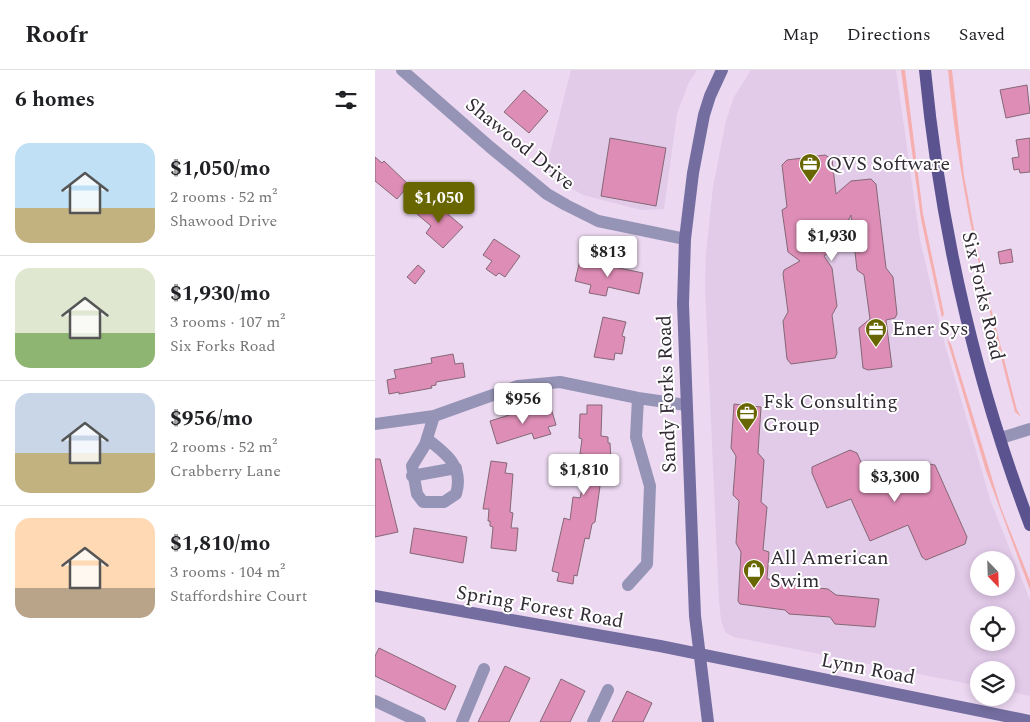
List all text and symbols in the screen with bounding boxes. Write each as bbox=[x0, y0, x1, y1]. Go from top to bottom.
text: Roofr bbox=[25, 17, 88, 53]
text: Map bbox=[783, 21, 819, 48]
text: Directions bbox=[847, 21, 931, 48]
text: Saved bbox=[959, 21, 1005, 48]
text: 6 homes bbox=[15, 84, 95, 116]
icon: filters bbox=[332, 86, 360, 114]
street label: Shawood Drive bbox=[459, 90, 581, 198]
place label: QVS Software bbox=[826, 149, 950, 179]
office icon: QVS Software bbox=[798, 152, 822, 183]
text: $1,050/mo bbox=[170, 153, 270, 185]
icon: home bbox=[55, 163, 115, 223]
pin: $1,050 bbox=[398, 182, 480, 224]
text: 2 rooms · 52 m² bbox=[170, 185, 277, 209]
text: $1,050 bbox=[414, 186, 464, 210]
text: Shawood Drive bbox=[170, 209, 277, 233]
pin: $1,930 bbox=[791, 220, 873, 262]
text: $1,930 bbox=[807, 224, 857, 248]
street label: Six Forks Road bbox=[954, 228, 1012, 364]
pin: $813 bbox=[578, 236, 638, 278]
text: $813 bbox=[590, 240, 626, 264]
text: $1,930/mo bbox=[170, 278, 270, 310]
icon: home bbox=[55, 288, 115, 348]
text: 3 rooms · 107 m² bbox=[170, 310, 285, 334]
street label: Sandy Forks Road bbox=[649, 314, 685, 474]
place label: Ener Sys bbox=[892, 314, 969, 344]
office icon: Ener Sys bbox=[864, 317, 888, 348]
text: Six Forks Road bbox=[170, 334, 275, 358]
pin: $956 bbox=[493, 382, 553, 425]
text: $956 bbox=[505, 387, 541, 411]
place label: Fsk Consulting Group bbox=[763, 387, 898, 440]
office icon: Fsk Consulting Group bbox=[735, 401, 759, 432]
text: $956/mo bbox=[170, 403, 253, 435]
icon: home bbox=[55, 413, 115, 473]
text: 2 rooms · 52 m² bbox=[170, 435, 277, 459]
pin: $1,810 bbox=[543, 454, 625, 496]
text: $1,810 bbox=[559, 458, 609, 482]
text: Crabberry Lane bbox=[170, 459, 281, 483]
pin: $3,300 bbox=[854, 460, 936, 503]
text: $3,300 bbox=[870, 465, 920, 489]
text: $1,810/mo bbox=[170, 528, 270, 560]
icon: home bbox=[55, 538, 115, 598]
place label: All American Swim bbox=[770, 543, 889, 596]
north arrow bbox=[970, 551, 1015, 596]
map controls bbox=[970, 551, 1015, 706]
shop icon: All American Swim bbox=[742, 558, 766, 589]
text: 3 rooms · 104 m² bbox=[170, 560, 285, 584]
street label: Spring Forest Road bbox=[454, 578, 626, 636]
text: Staffordshire Court bbox=[170, 584, 307, 608]
button: locate bbox=[970, 606, 1015, 651]
street label: Lynn Road bbox=[818, 645, 918, 693]
button: layers bbox=[970, 661, 1015, 706]

